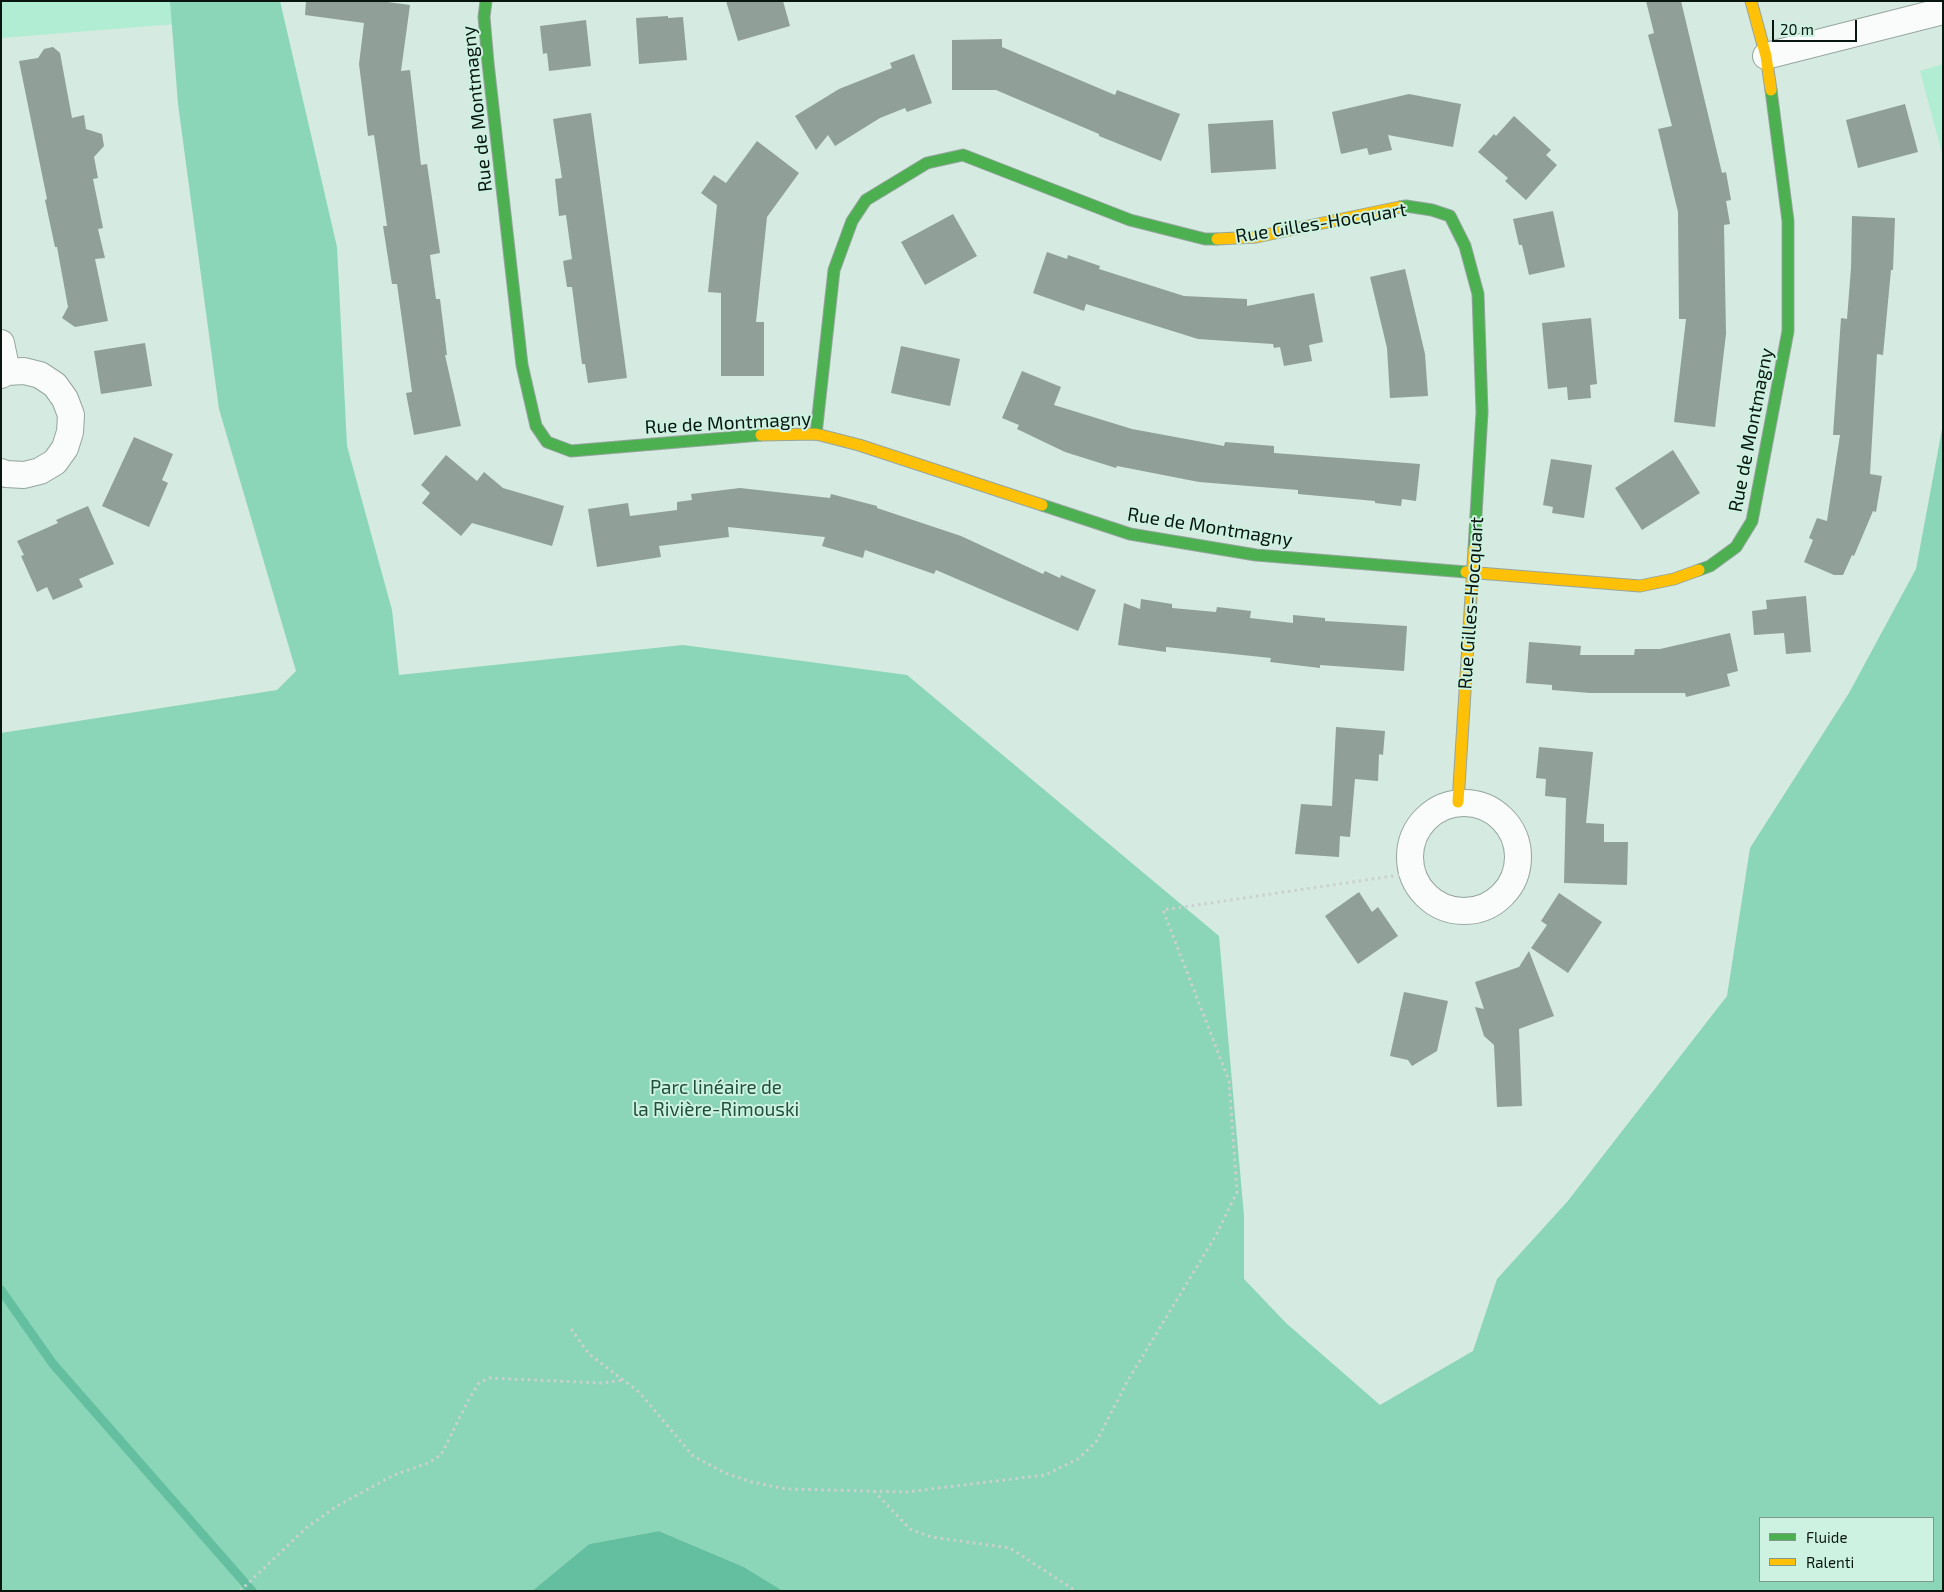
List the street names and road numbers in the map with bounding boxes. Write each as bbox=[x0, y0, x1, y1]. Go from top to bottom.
street label: Rue de Montmagny bbox=[457, 25, 497, 193]
street label: Rue Gilles-Hocquart bbox=[1234, 198, 1408, 248]
street label: Rue de Montmagny bbox=[1724, 346, 1778, 514]
street label: Rue de Montmagny bbox=[644, 407, 812, 439]
street label: Rue de Montmagny bbox=[1126, 503, 1294, 551]
street label: Rue Gilles-Hocquart bbox=[1454, 516, 1488, 690]

